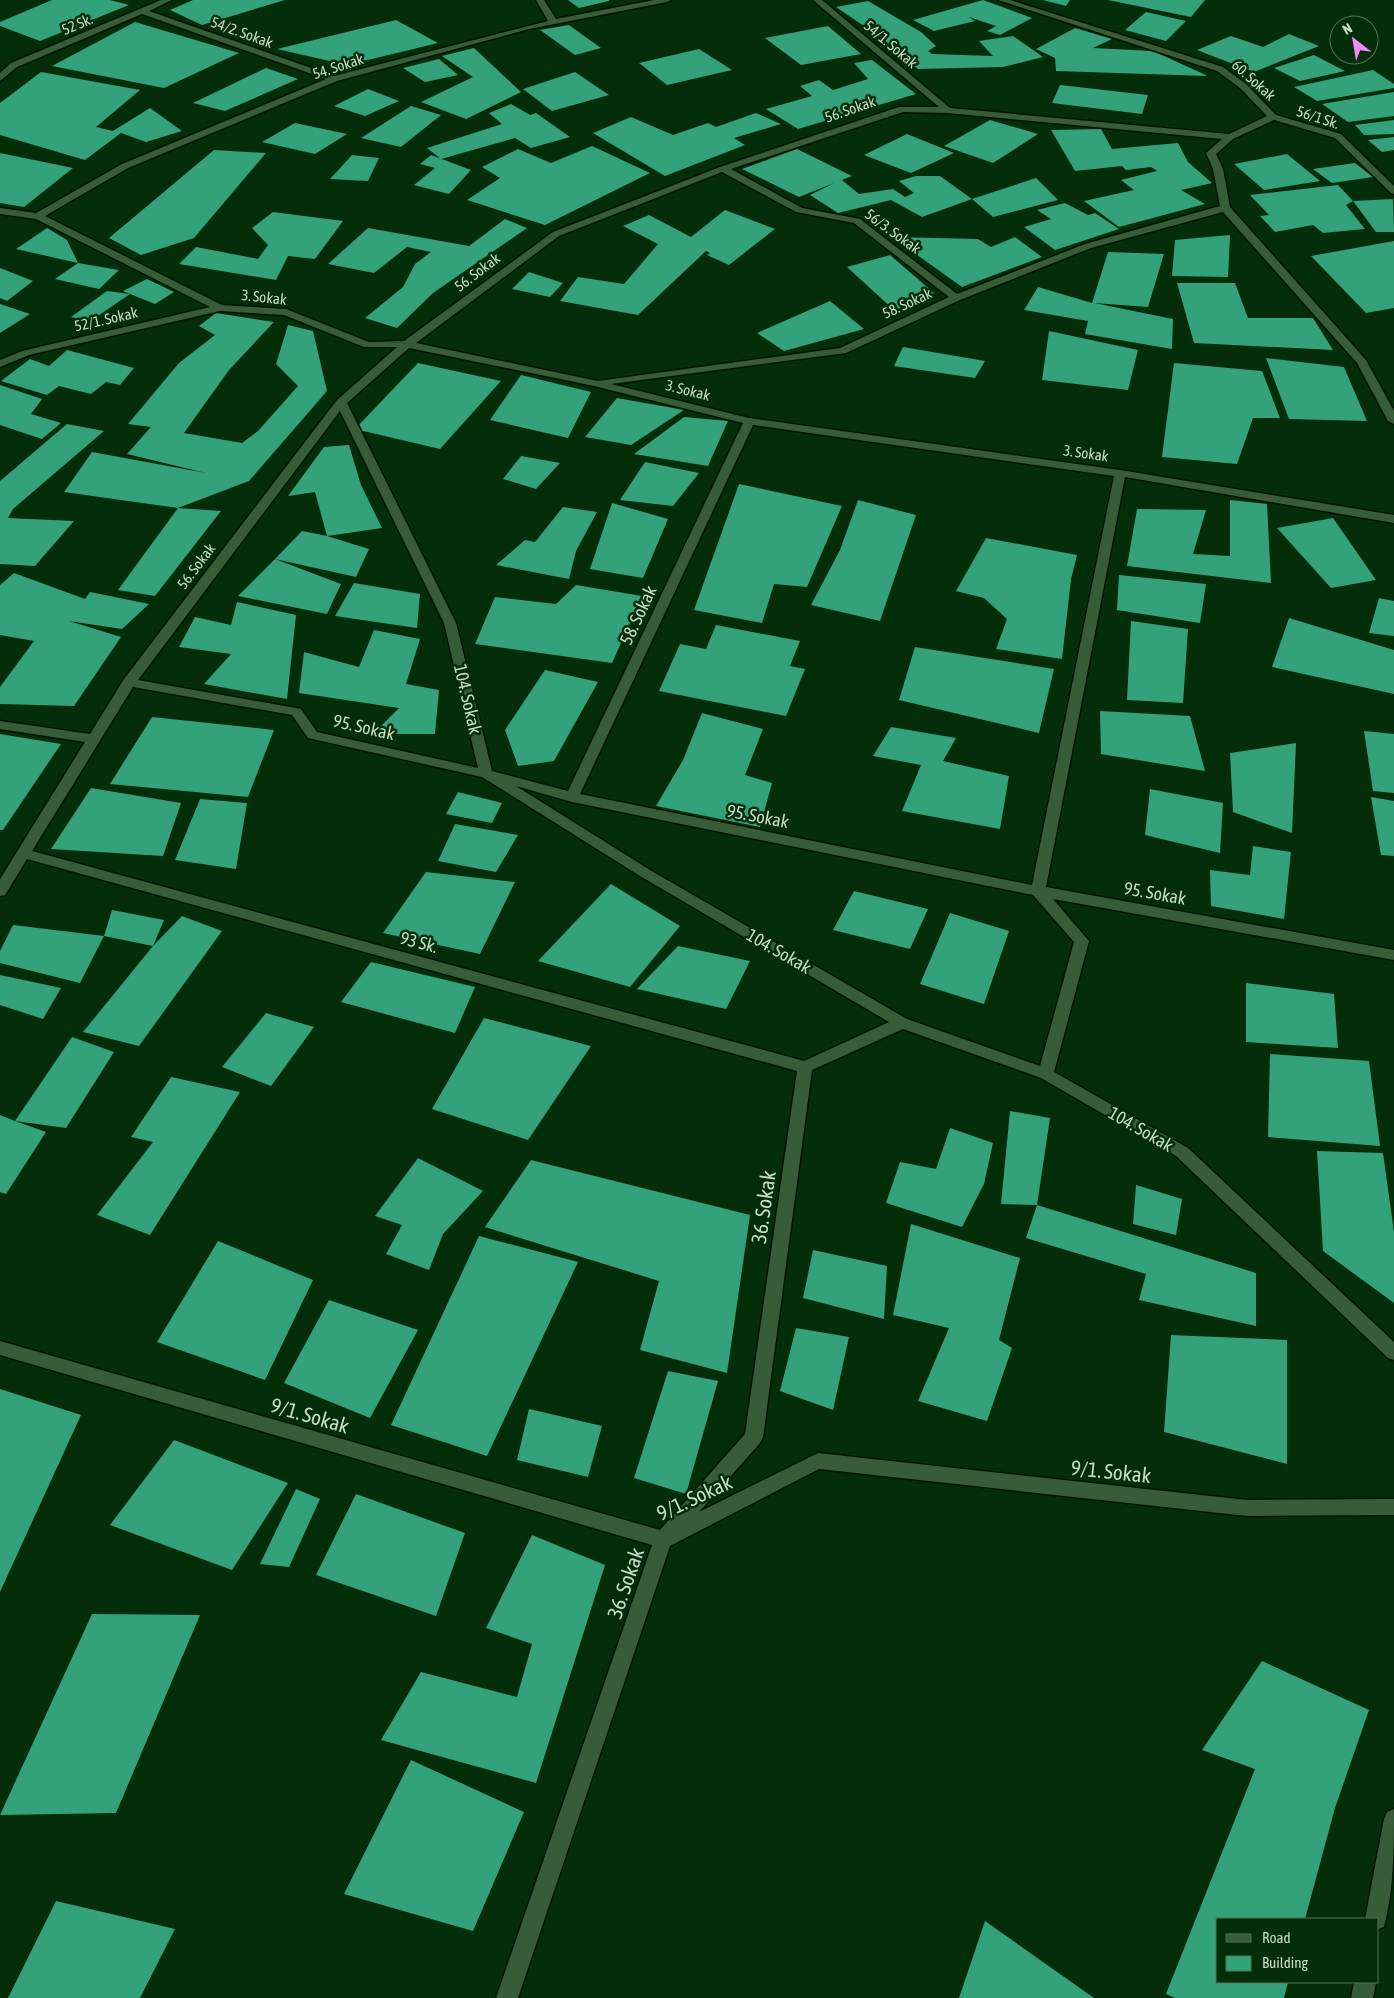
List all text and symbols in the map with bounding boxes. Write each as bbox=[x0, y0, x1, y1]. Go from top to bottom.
street label: 52 Sk. bbox=[59, 10, 95, 38]
street label: 54/2. Sokak bbox=[209, 13, 276, 51]
north arrow bbox=[1329, 15, 1379, 65]
street label: 54/1. Sokak bbox=[861, 17, 921, 71]
text: N bbox=[1340, 20, 1355, 38]
street label: 54. Sokak bbox=[310, 50, 366, 82]
street label: 60. Sokak bbox=[1229, 56, 1279, 104]
street label: 56. Sokak bbox=[822, 92, 878, 126]
street label: 56/1 Sk. bbox=[1295, 102, 1342, 132]
street label: 56/3. Sokak bbox=[862, 205, 924, 257]
street label: 56. Sokak bbox=[451, 249, 503, 295]
street label: 58. Sokak bbox=[880, 284, 935, 322]
street label: 3. Sokak bbox=[241, 286, 288, 308]
street label: 52/1. Sokak bbox=[73, 303, 140, 335]
street label: 3. Sokak bbox=[664, 376, 712, 404]
street label: 3. Sokak bbox=[1062, 441, 1110, 465]
street label: 56. Sokak bbox=[173, 540, 219, 592]
street label: 58. Sokak bbox=[615, 582, 661, 648]
street label: 104. Sokak bbox=[450, 662, 486, 736]
street label: 95. Sokak bbox=[331, 710, 397, 744]
street label: 95. Sokak bbox=[725, 800, 791, 832]
street label: 95. Sokak bbox=[1122, 877, 1188, 909]
street label: 104. Sokak bbox=[743, 924, 815, 978]
street label: 93 Sk. bbox=[398, 927, 440, 957]
street label: 104. Sokak bbox=[1105, 1102, 1177, 1156]
street label: 36. Sokak bbox=[746, 1169, 780, 1245]
street label: 9/1. Sokak bbox=[268, 1392, 352, 1438]
street label: 9/1. Sokak bbox=[1070, 1455, 1152, 1487]
street label: 9/1. Sokak bbox=[652, 1469, 736, 1525]
street label: 36. Sokak bbox=[602, 1544, 648, 1622]
legend bbox=[1216, 1918, 1379, 1983]
text: Road bbox=[1262, 1929, 1291, 1946]
text: Building bbox=[1262, 1954, 1308, 1971]

